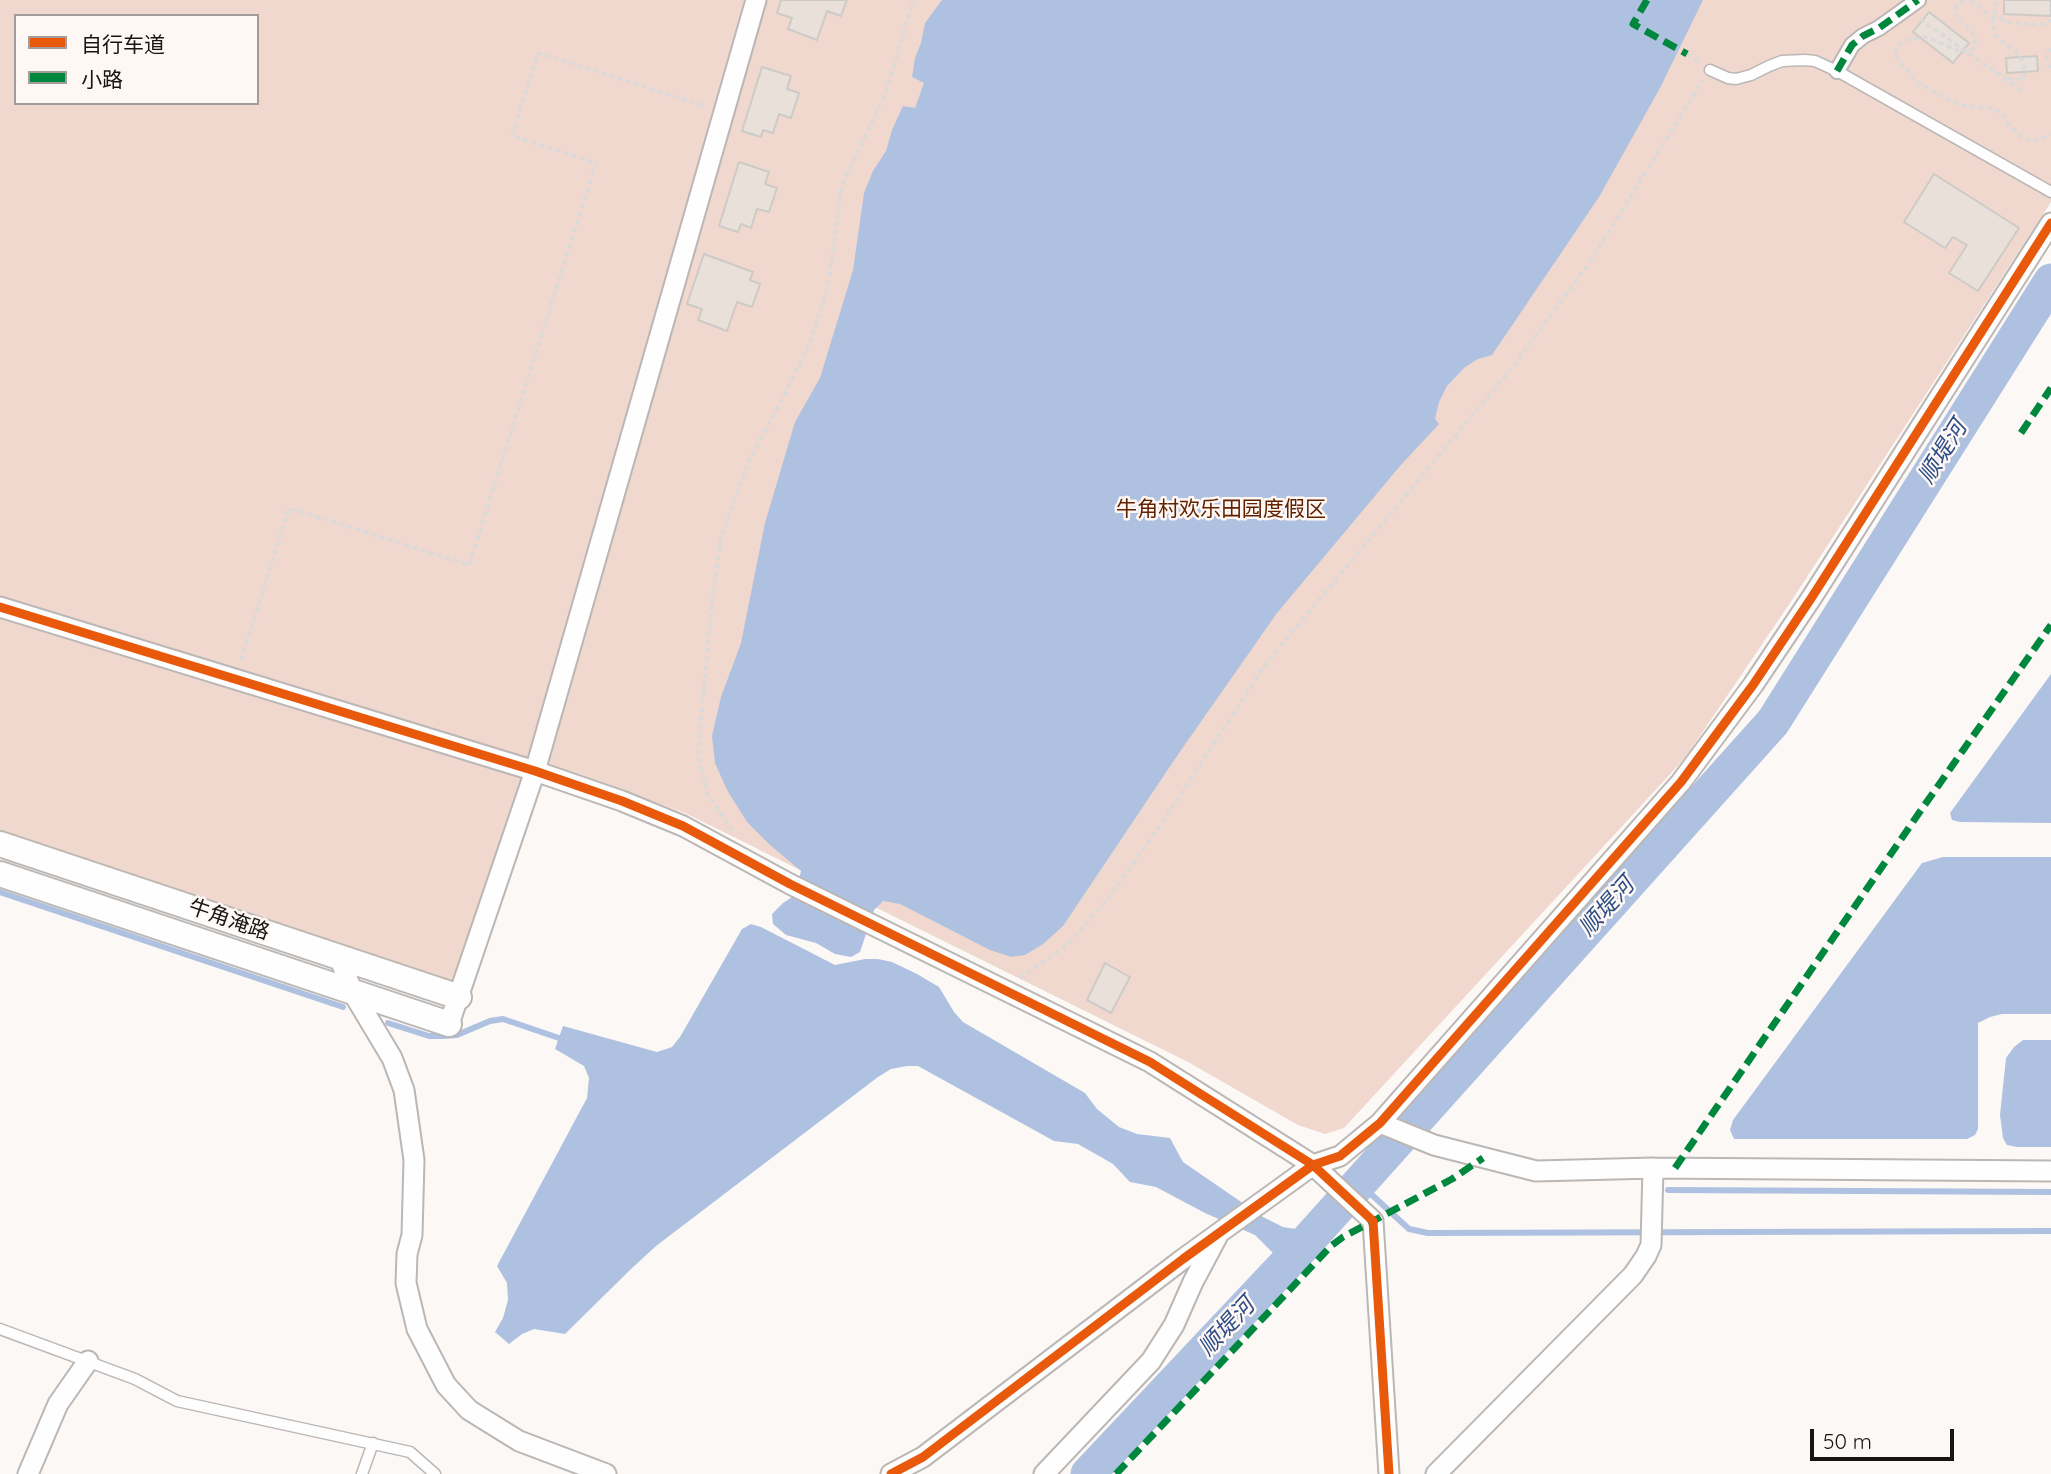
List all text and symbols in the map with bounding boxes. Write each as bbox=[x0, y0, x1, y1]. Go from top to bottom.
legend bbox=[14, 14, 259, 105]
text: 自行车道 bbox=[81, 31, 165, 57]
text: 小路 bbox=[81, 66, 123, 92]
water label: 顺堤河 bbox=[1913, 415, 1973, 489]
park label: 牛角村欢乐田园度假区 bbox=[1116, 497, 1326, 523]
water label: 顺堤河 bbox=[1574, 872, 1640, 942]
street label: 牛角淹路 bbox=[185, 894, 273, 946]
water label: 顺堤河 bbox=[1193, 1292, 1261, 1362]
scale bar bbox=[1813, 1414, 1956, 1458]
text: 50 m bbox=[1823, 1428, 1872, 1454]

